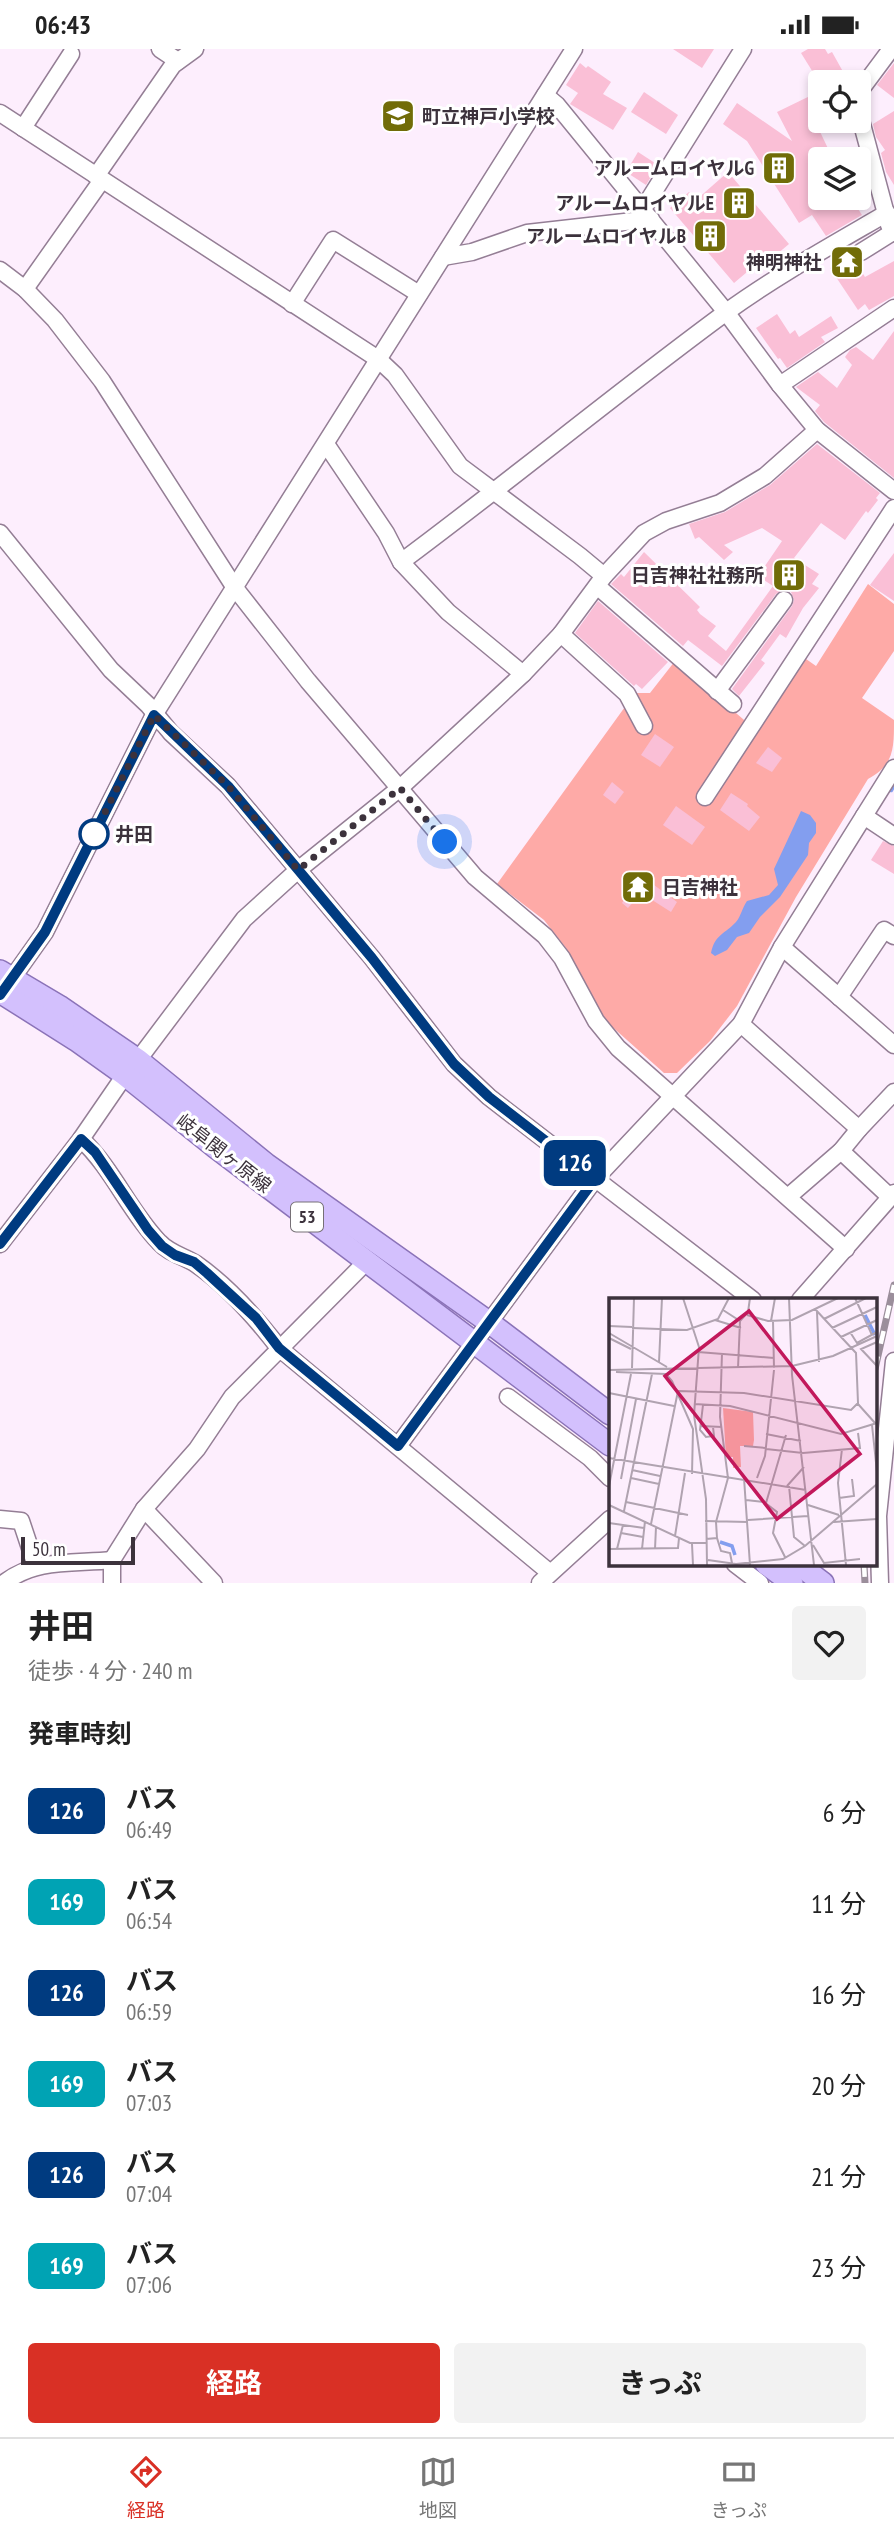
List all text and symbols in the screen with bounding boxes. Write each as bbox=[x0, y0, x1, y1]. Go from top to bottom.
text: 06:43 bbox=[35, 8, 91, 41]
map controls bbox=[808, 70, 871, 210]
button: locate bbox=[808, 70, 871, 133]
school or university icon: 町立神戸小学校 bbox=[379, 97, 417, 135]
place label: 町立神戸小学校 bbox=[422, 104, 555, 128]
button: layers bbox=[808, 147, 871, 210]
building icon: アルームロイヤルG bbox=[760, 149, 798, 187]
place label: アルームロイヤルG bbox=[594, 156, 754, 180]
building icon: アルームロイヤルE bbox=[720, 184, 758, 222]
place label: アルームロイヤルE bbox=[555, 191, 714, 215]
building icon: アルームロイヤルB bbox=[691, 217, 729, 255]
place label: アルームロイヤルB bbox=[526, 224, 686, 248]
temple icon: 神明神社 bbox=[828, 243, 866, 281]
place label: 神明神社 bbox=[746, 250, 822, 274]
building icon: 日吉神社社務所 bbox=[770, 556, 808, 594]
place label: 日吉神社社務所 bbox=[631, 563, 764, 587]
marker: 井田 bbox=[79, 819, 109, 849]
place label: 井田 bbox=[115, 822, 153, 846]
your location bbox=[427, 824, 462, 859]
temple icon: 日吉神社 bbox=[619, 868, 657, 906]
place label: 日吉神社 bbox=[662, 875, 738, 899]
street label: 岐阜関ヶ原線 bbox=[172, 1108, 276, 1198]
line badge: 126 bbox=[535, 1140, 615, 1186]
text: 126 bbox=[558, 1147, 592, 1178]
road number: 53 bbox=[291, 1203, 323, 1231]
inset map bbox=[609, 1298, 876, 1566]
scale bar bbox=[21, 1534, 135, 1566]
text: 50 m bbox=[32, 1537, 66, 1561]
text: 井田 bbox=[28, 1604, 94, 1647]
button: heart bbox=[792, 1606, 866, 1680]
text: 徒歩 · 4 分 · 240 m bbox=[28, 1656, 192, 1685]
text: 発車時刻 bbox=[28, 1717, 132, 1750]
text: バス bbox=[126, 1782, 178, 1815]
text: 126 bbox=[49, 1795, 84, 1826]
text: 6 分 bbox=[823, 1796, 866, 1829]
text: 06:49 bbox=[126, 1815, 172, 1844]
text: バス bbox=[126, 1873, 178, 1906]
text: 169 bbox=[49, 1886, 84, 1917]
text: 11 分 bbox=[811, 1887, 866, 1920]
text: 06:54 bbox=[126, 1906, 172, 1935]
text: バス bbox=[126, 1964, 178, 1997]
text: 126 bbox=[49, 1977, 84, 2008]
text: 16 分 bbox=[811, 1978, 866, 2011]
text: 06:59 bbox=[126, 1997, 172, 2026]
text: バス bbox=[126, 2055, 178, 2088]
text: 169 bbox=[49, 2068, 84, 2099]
text: 20 分 bbox=[811, 2069, 866, 2102]
text: 07:03 bbox=[126, 2088, 172, 2117]
text: バス bbox=[126, 2146, 178, 2179]
text: 126 bbox=[49, 2159, 84, 2190]
text: 21 分 bbox=[811, 2160, 866, 2193]
text: 07:04 bbox=[126, 2179, 172, 2208]
text: バス bbox=[126, 2237, 178, 2270]
text: 169 bbox=[49, 2250, 84, 2281]
text: 23 分 bbox=[811, 2251, 866, 2284]
text: 07:06 bbox=[126, 2270, 172, 2299]
button: 経路 bbox=[28, 2343, 440, 2423]
button: きっぷ bbox=[454, 2343, 866, 2423]
tab: 経路 bbox=[127, 2453, 165, 2522]
tab: 地図 bbox=[419, 2453, 457, 2522]
tab: きっぷ bbox=[711, 2453, 767, 2522]

